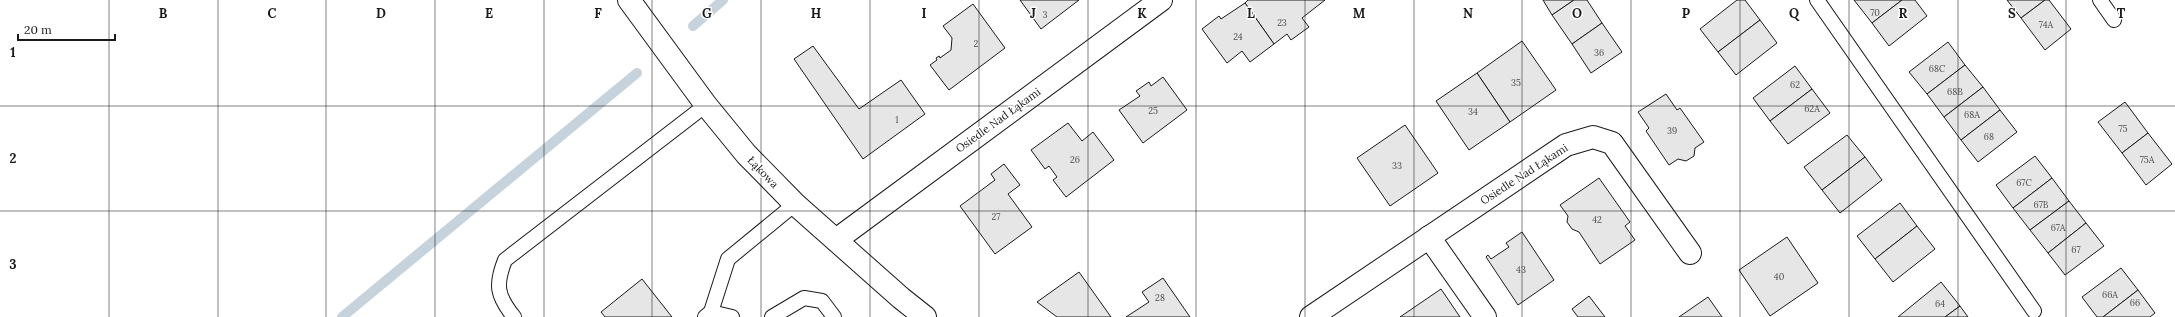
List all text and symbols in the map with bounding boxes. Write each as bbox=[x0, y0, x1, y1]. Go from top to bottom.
text: B bbox=[159, 5, 168, 22]
text: C bbox=[268, 5, 277, 22]
text: D bbox=[376, 5, 386, 22]
text: E bbox=[485, 5, 493, 22]
text: F bbox=[594, 5, 602, 22]
text: G bbox=[702, 5, 712, 22]
text: H bbox=[811, 5, 821, 22]
text: I bbox=[921, 5, 927, 22]
text: J bbox=[1030, 5, 1036, 22]
text: K bbox=[1137, 5, 1147, 22]
text: L bbox=[1247, 5, 1255, 22]
text: M bbox=[1353, 5, 1366, 22]
text: N bbox=[1463, 5, 1473, 22]
text: O bbox=[1572, 5, 1582, 22]
text: P bbox=[1682, 5, 1691, 22]
text: Q bbox=[1789, 5, 1800, 22]
text: R bbox=[1899, 5, 1908, 22]
text: S bbox=[2008, 5, 2016, 22]
text: T bbox=[2117, 5, 2126, 22]
house number: 70 bbox=[1870, 7, 1880, 18]
house number: 3 bbox=[1042, 9, 1048, 20]
scale bar bbox=[18, 16, 115, 42]
house number: 23 bbox=[1277, 17, 1287, 28]
house number: 74A bbox=[2039, 19, 2054, 30]
text: 20 m bbox=[24, 22, 52, 37]
house number: 24 bbox=[1233, 31, 1243, 42]
house number: 2 bbox=[974, 38, 979, 49]
text: 1 bbox=[10, 44, 16, 61]
house number: 36 bbox=[1594, 47, 1604, 58]
house number: 68C bbox=[1929, 63, 1946, 74]
house number: 35 bbox=[1511, 77, 1521, 88]
house number: 62 bbox=[1790, 79, 1800, 90]
street label: Osiedle Nad Łąkami bbox=[953, 85, 1043, 155]
house number: 68B bbox=[1947, 86, 1963, 97]
house number: 62A bbox=[1804, 103, 1820, 114]
house number: 25 bbox=[1148, 105, 1158, 116]
house number: 34 bbox=[1468, 106, 1478, 117]
house number: 68A bbox=[1964, 109, 1980, 120]
house number: 1 bbox=[895, 114, 899, 125]
house number: 75 bbox=[2118, 123, 2128, 134]
house number: 39 bbox=[1667, 125, 1677, 136]
house number: 68 bbox=[1984, 131, 1994, 142]
street label: Osiedle Nad Łąkami bbox=[1478, 140, 1570, 208]
text: 2 bbox=[10, 150, 17, 167]
street label: Łąkowa bbox=[744, 153, 782, 191]
house number: 26 bbox=[1070, 154, 1080, 165]
house number: 75A bbox=[2140, 154, 2155, 165]
house number: 33 bbox=[1392, 160, 1402, 171]
house number: 67C bbox=[2016, 177, 2032, 188]
house number: 67B bbox=[2034, 199, 2049, 210]
house number: 27 bbox=[992, 211, 1000, 222]
house number: 42 bbox=[1592, 214, 1602, 225]
house number: 67A bbox=[2051, 222, 2066, 233]
house number: 67 bbox=[2071, 244, 2081, 255]
text: 3 bbox=[9, 256, 17, 273]
house number: 43 bbox=[1516, 264, 1526, 275]
house number: 40 bbox=[1774, 271, 1785, 282]
house number: 66A bbox=[2102, 289, 2118, 300]
house number: 28 bbox=[1155, 292, 1165, 303]
house number: 66 bbox=[2130, 297, 2140, 308]
house number: 64 bbox=[1935, 298, 1945, 309]

